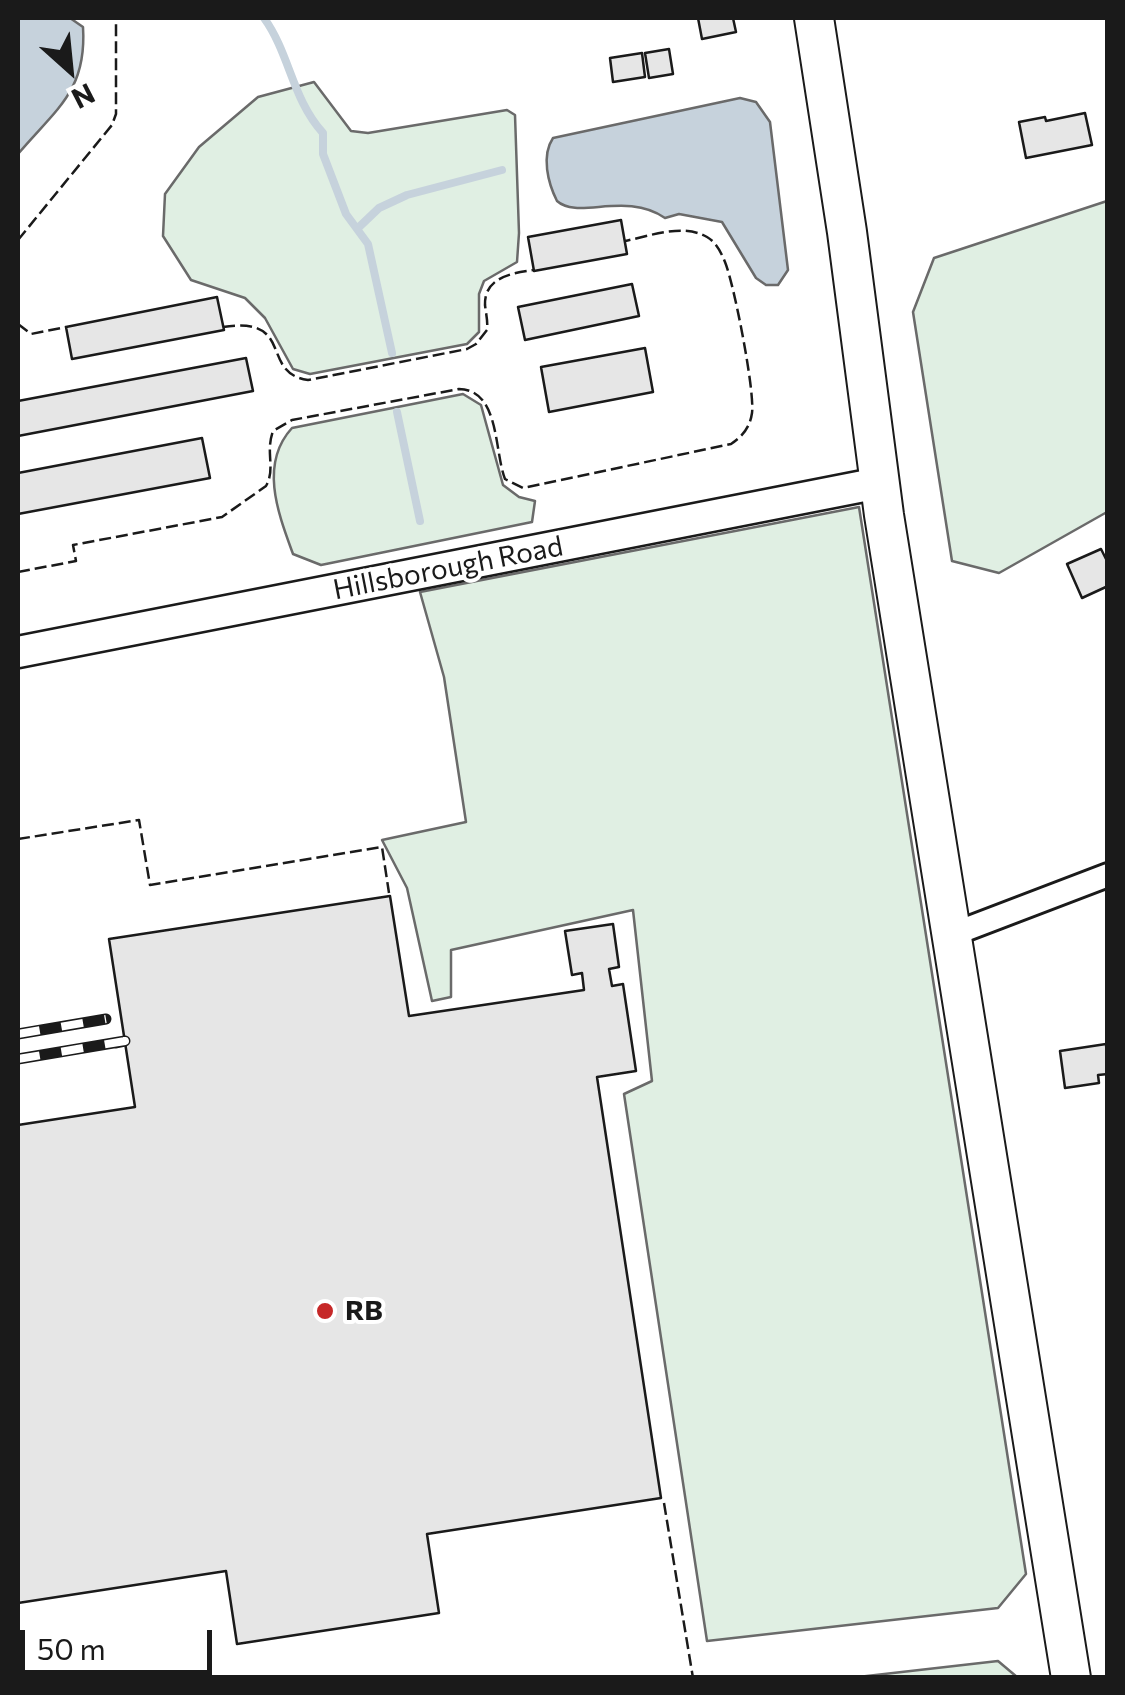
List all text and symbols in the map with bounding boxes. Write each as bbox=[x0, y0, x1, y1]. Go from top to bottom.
north arrow bbox=[20, 20, 120, 120]
text: N bbox=[67, 77, 101, 117]
street label: Hillsborough Road bbox=[330, 529, 566, 607]
place label: RB bbox=[345, 1294, 383, 1328]
marker: RB bbox=[314, 1300, 336, 1322]
scale bar bbox=[25, 1610, 218, 1672]
text: 50 m bbox=[37, 1629, 106, 1666]

